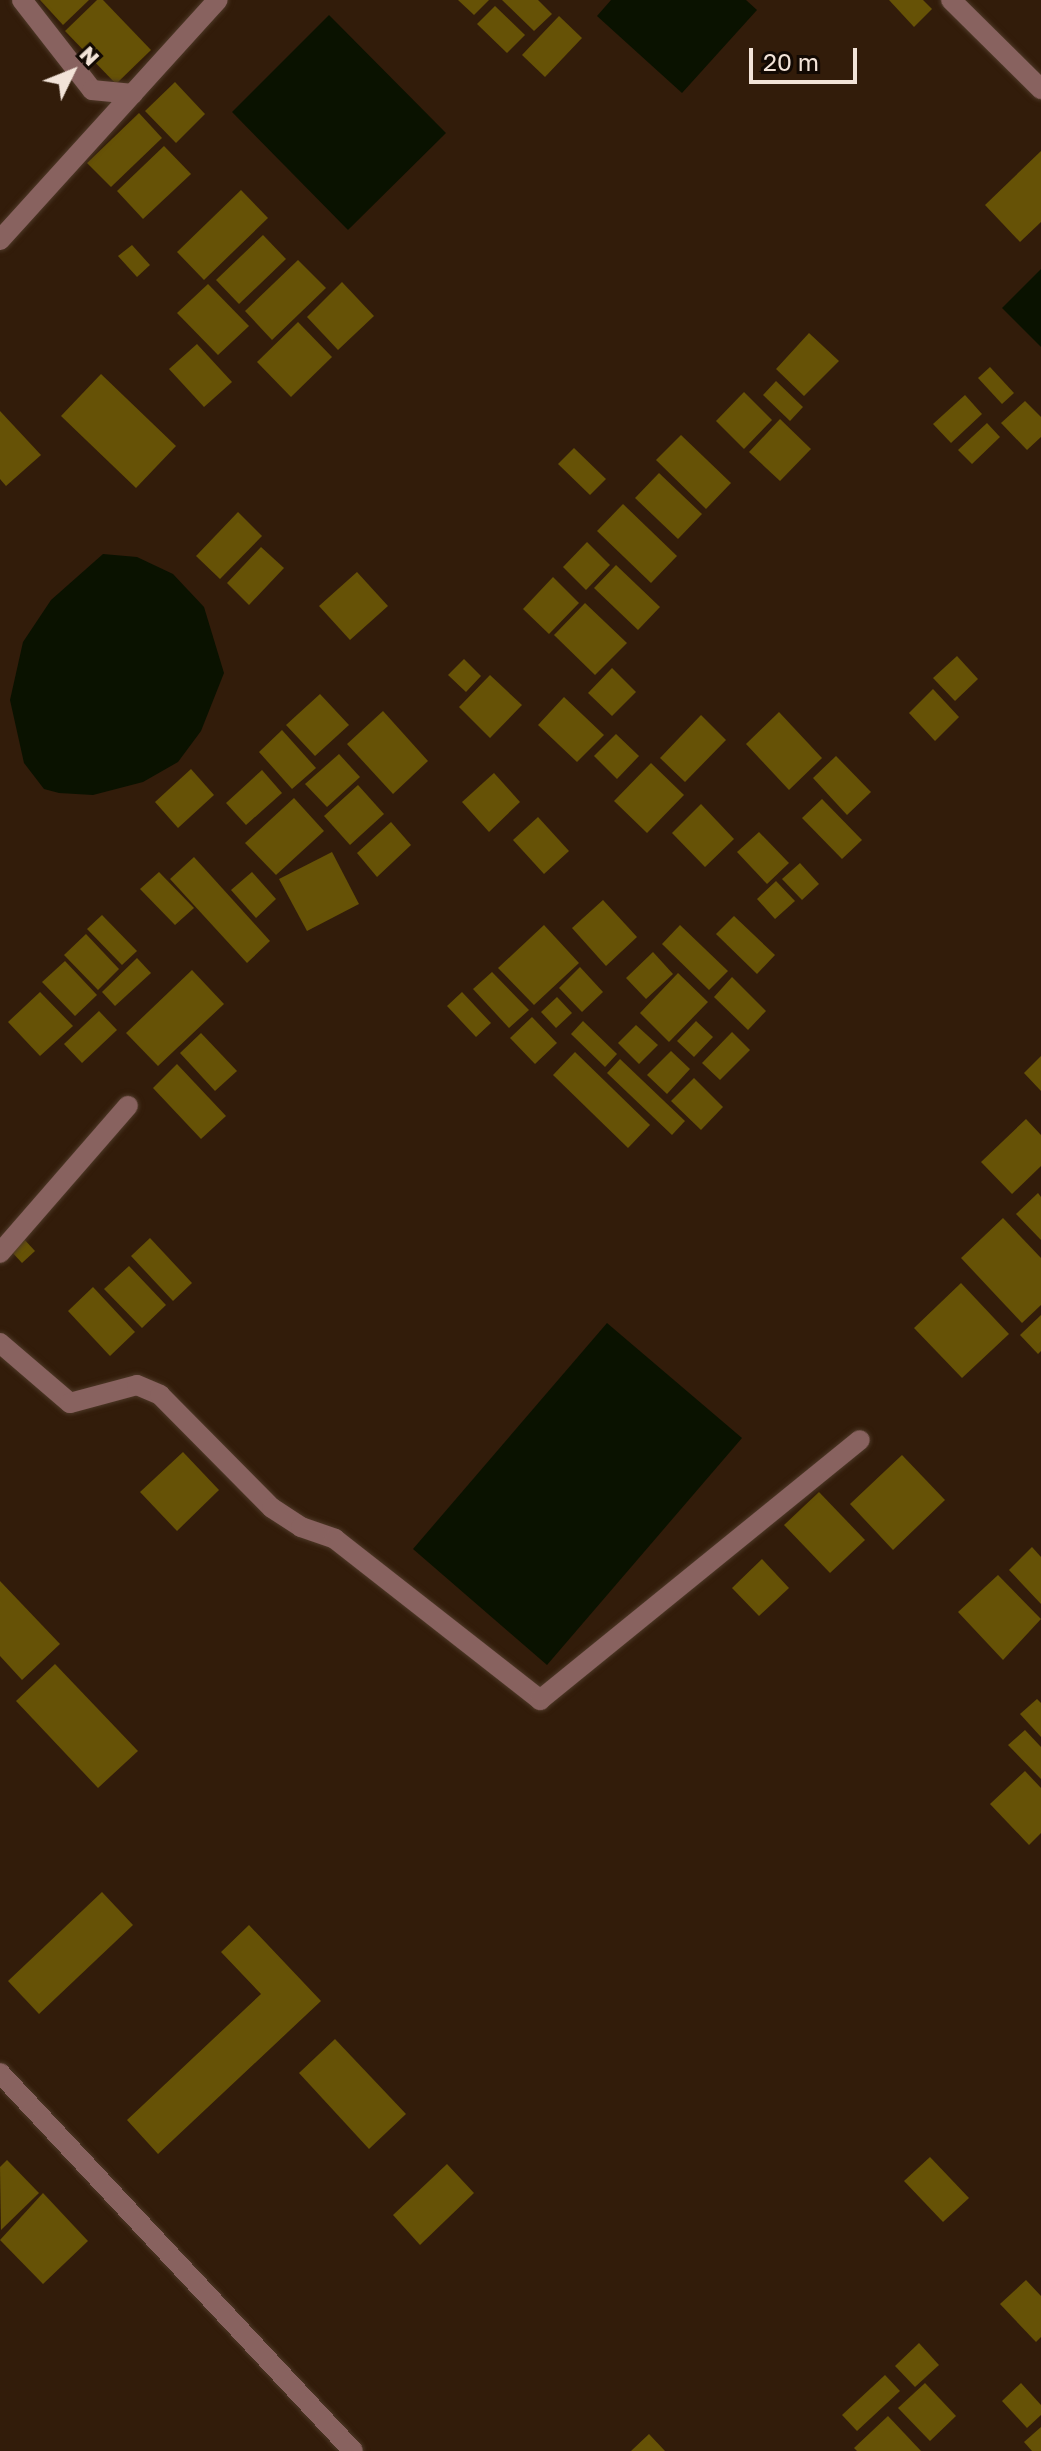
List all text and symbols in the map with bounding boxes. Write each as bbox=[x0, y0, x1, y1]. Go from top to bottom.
north arrow bbox=[32, 32, 112, 112]
scale bar bbox=[753, 32, 861, 82]
text: N bbox=[74, 40, 105, 71]
text: 20 m bbox=[763, 47, 819, 76]

